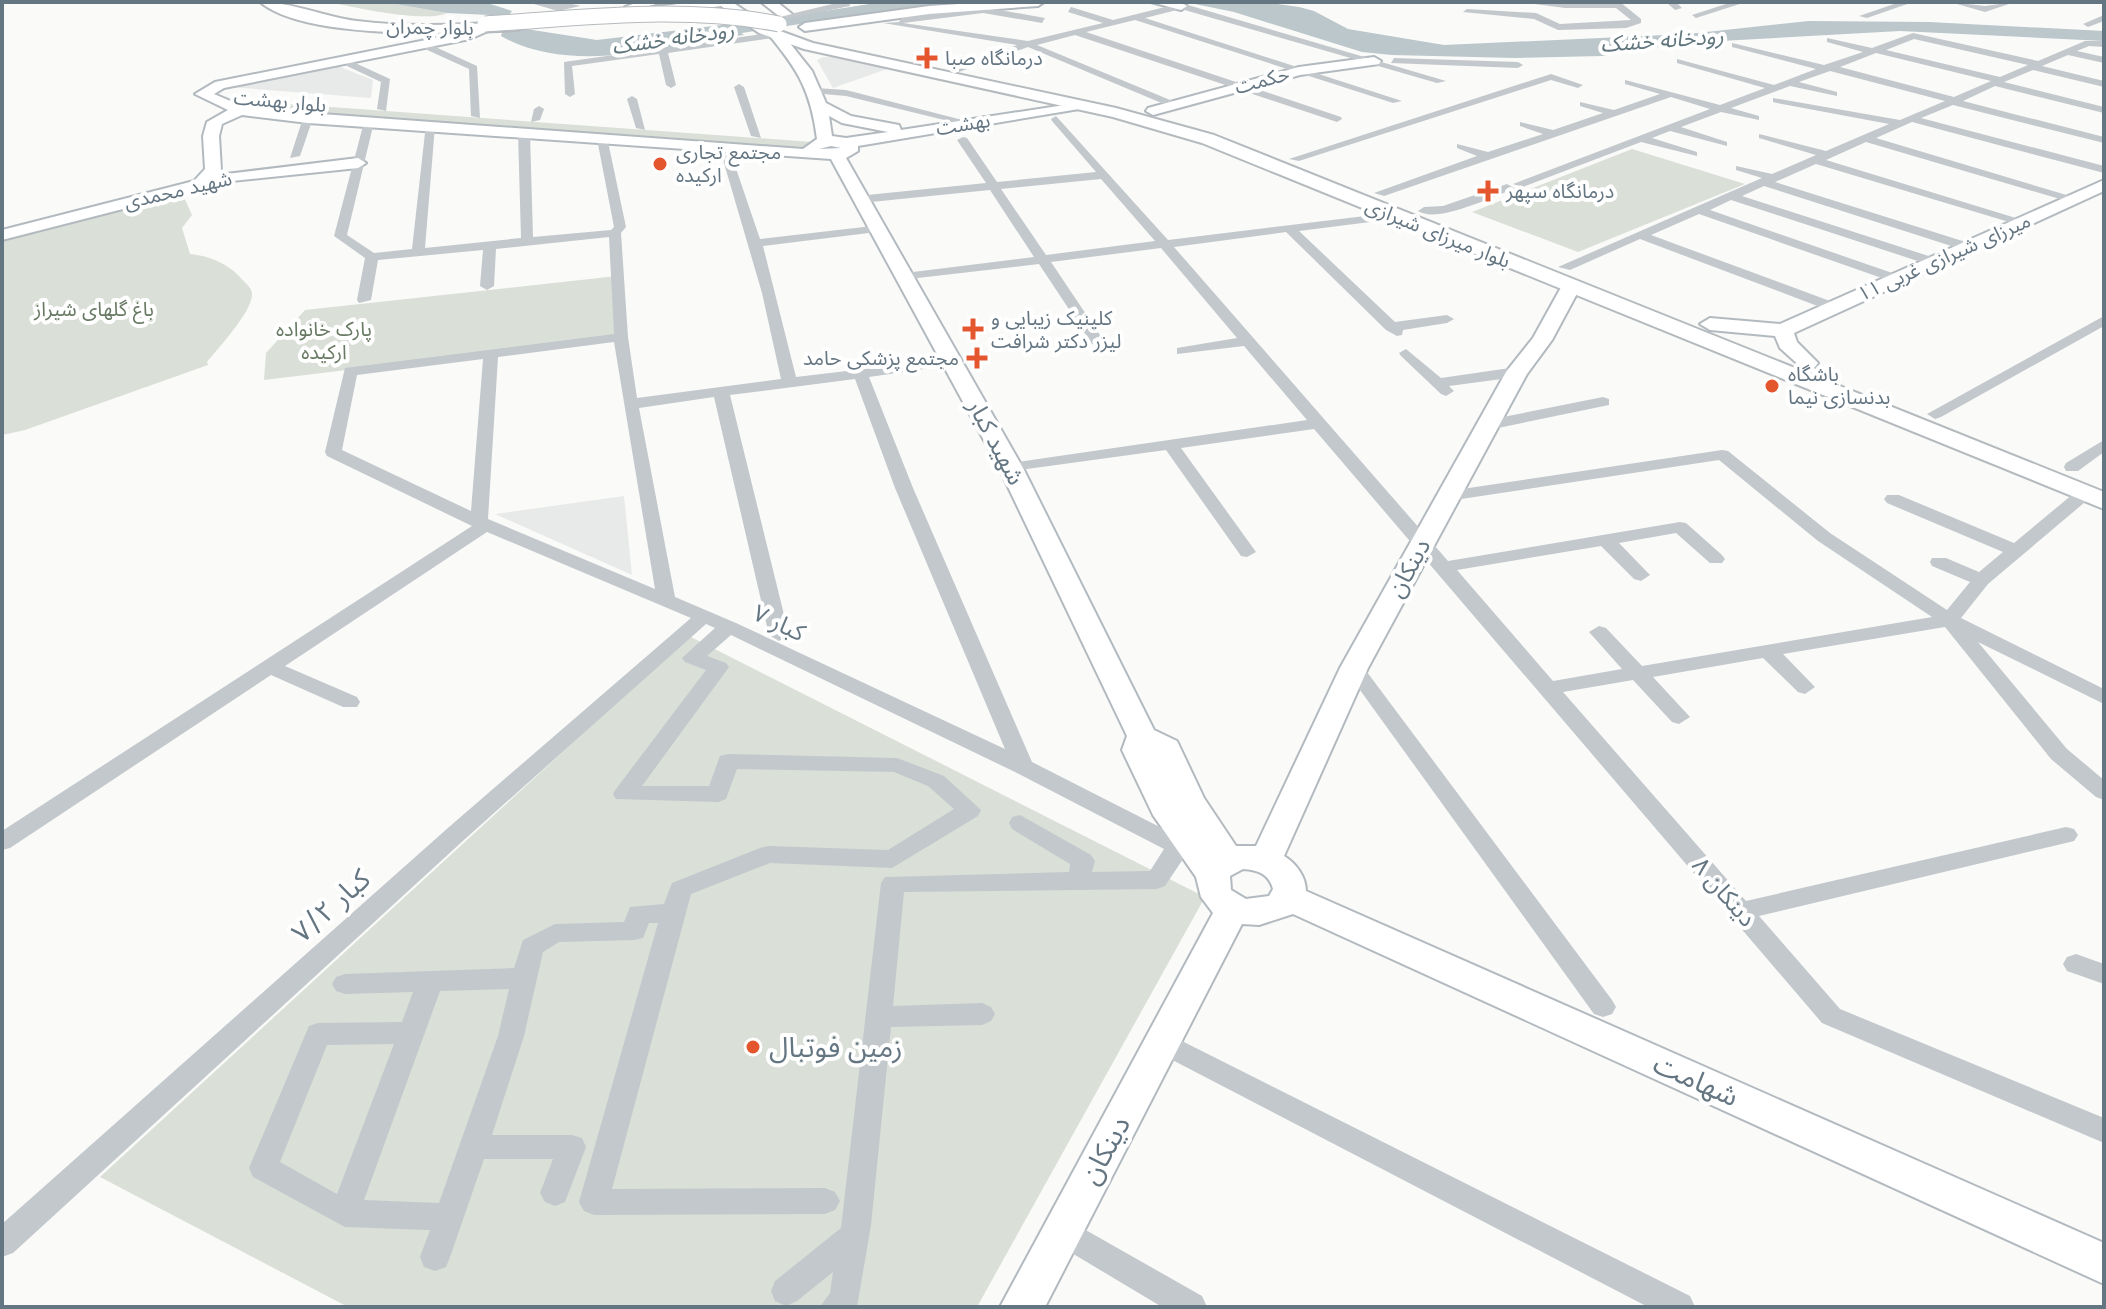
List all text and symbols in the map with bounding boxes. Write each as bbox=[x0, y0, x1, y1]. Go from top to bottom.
street label: بلوار چمران bbox=[386, 14, 474, 41]
water label: رودخانه خشک bbox=[610, 16, 736, 60]
water label: رودخانه خشک bbox=[1600, 22, 1724, 58]
place label: درمانگاه صبا bbox=[945, 46, 1043, 70]
marker: درمانگاه صبا bbox=[916, 47, 938, 69]
street label: حکمت bbox=[1232, 61, 1292, 99]
street label: بلوار بهشت bbox=[233, 85, 327, 117]
street label: بهشت bbox=[934, 108, 992, 140]
place label: مجتمع تجاری ارکیده bbox=[676, 140, 781, 187]
marker: مجتمع تجاری ارکیده bbox=[651, 155, 669, 173]
street label: شهید محمدی bbox=[122, 166, 234, 214]
place label: درمانگاه سپهر bbox=[1505, 179, 1614, 204]
marker: درمانگاه سپهر bbox=[1477, 180, 1499, 202]
street label: بلوار میرزای شیرازی bbox=[1362, 193, 1514, 273]
street label: میرزای شیرازی غربی ۱۱ bbox=[1854, 208, 2034, 306]
park label: باغ گلهای شیراز bbox=[33, 297, 154, 324]
place label: کلینیک زیبایی و لیزر دکتر شرافت bbox=[991, 306, 1121, 353]
park label: پارک خانواده ارکیده bbox=[276, 317, 372, 364]
marker: کلینیک زیبایی و لیزر دکتر شرافت bbox=[962, 318, 984, 340]
place label: مجتمع پزشکی حامد bbox=[803, 346, 959, 373]
marker: مجتمع پزشکی حامد bbox=[966, 347, 988, 369]
place label: باشگاه بدنسازی نیما bbox=[1788, 362, 1890, 409]
marker: باشگاه بدنسازی نیما bbox=[1763, 377, 1781, 395]
street label: شهید کبار bbox=[961, 393, 1030, 490]
street label: دینکان bbox=[1382, 534, 1436, 602]
street label: ۷ کبار bbox=[749, 599, 810, 648]
street label: ۸ دینکان bbox=[1686, 852, 1762, 932]
street label: ۷/۲ کبار bbox=[285, 862, 377, 950]
place label: زمین فوتبال bbox=[769, 1031, 902, 1064]
marker: زمین فوتبال bbox=[744, 1038, 762, 1056]
street label: شهامت bbox=[1648, 1047, 1744, 1113]
street label: دینکان bbox=[1073, 1110, 1137, 1190]

